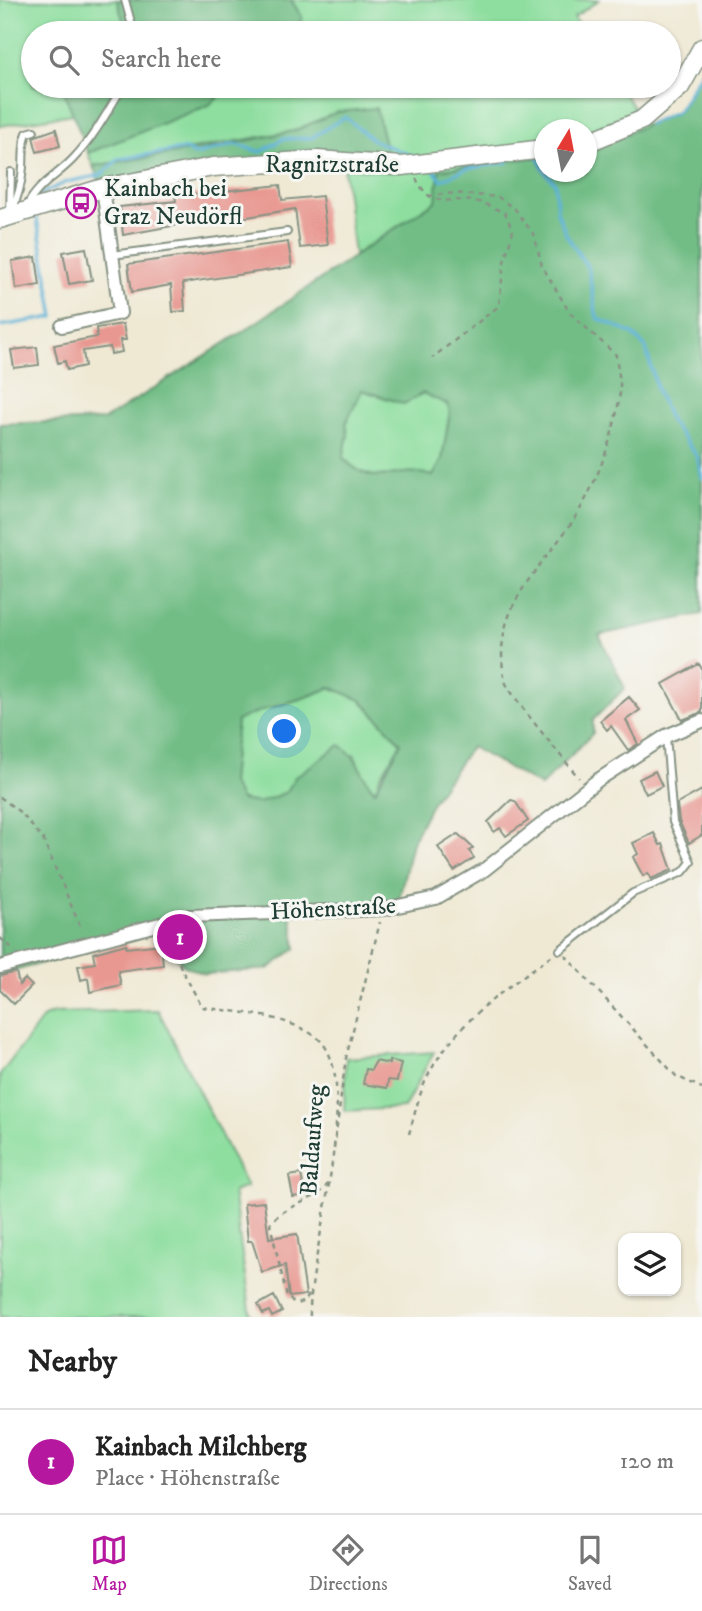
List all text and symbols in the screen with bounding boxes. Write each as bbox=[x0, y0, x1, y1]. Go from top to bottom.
search box bbox=[21, 21, 681, 98]
icon: search bbox=[45, 41, 83, 79]
text: Search here bbox=[101, 43, 221, 76]
north arrow bbox=[534, 119, 597, 182]
street label: Ragnitzstraße bbox=[265, 150, 399, 180]
place label: Kainbach bei Graz Neudörfl bbox=[104, 174, 243, 232]
bus stop icon: Kainbach bei Graz Neudörfl bbox=[64, 186, 98, 220]
your location bbox=[267, 714, 301, 748]
street label: Höhenstraße bbox=[269, 891, 397, 927]
pin: 1 bbox=[157, 911, 203, 963]
street label: Baldaufweg bbox=[294, 1083, 332, 1196]
map controls bbox=[618, 1233, 681, 1296]
button: layers bbox=[618, 1233, 681, 1296]
text: Nearby bbox=[28, 1344, 117, 1381]
text: Kainbach Milchberg bbox=[95, 1431, 307, 1464]
text: 1 bbox=[47, 1447, 55, 1476]
text: 120 m bbox=[620, 1447, 674, 1476]
text: Place · Höhenstraße bbox=[95, 1464, 280, 1493]
tab: Map bbox=[90, 1531, 128, 1596]
tab: Directions bbox=[309, 1531, 388, 1596]
tab: Saved bbox=[568, 1531, 612, 1596]

